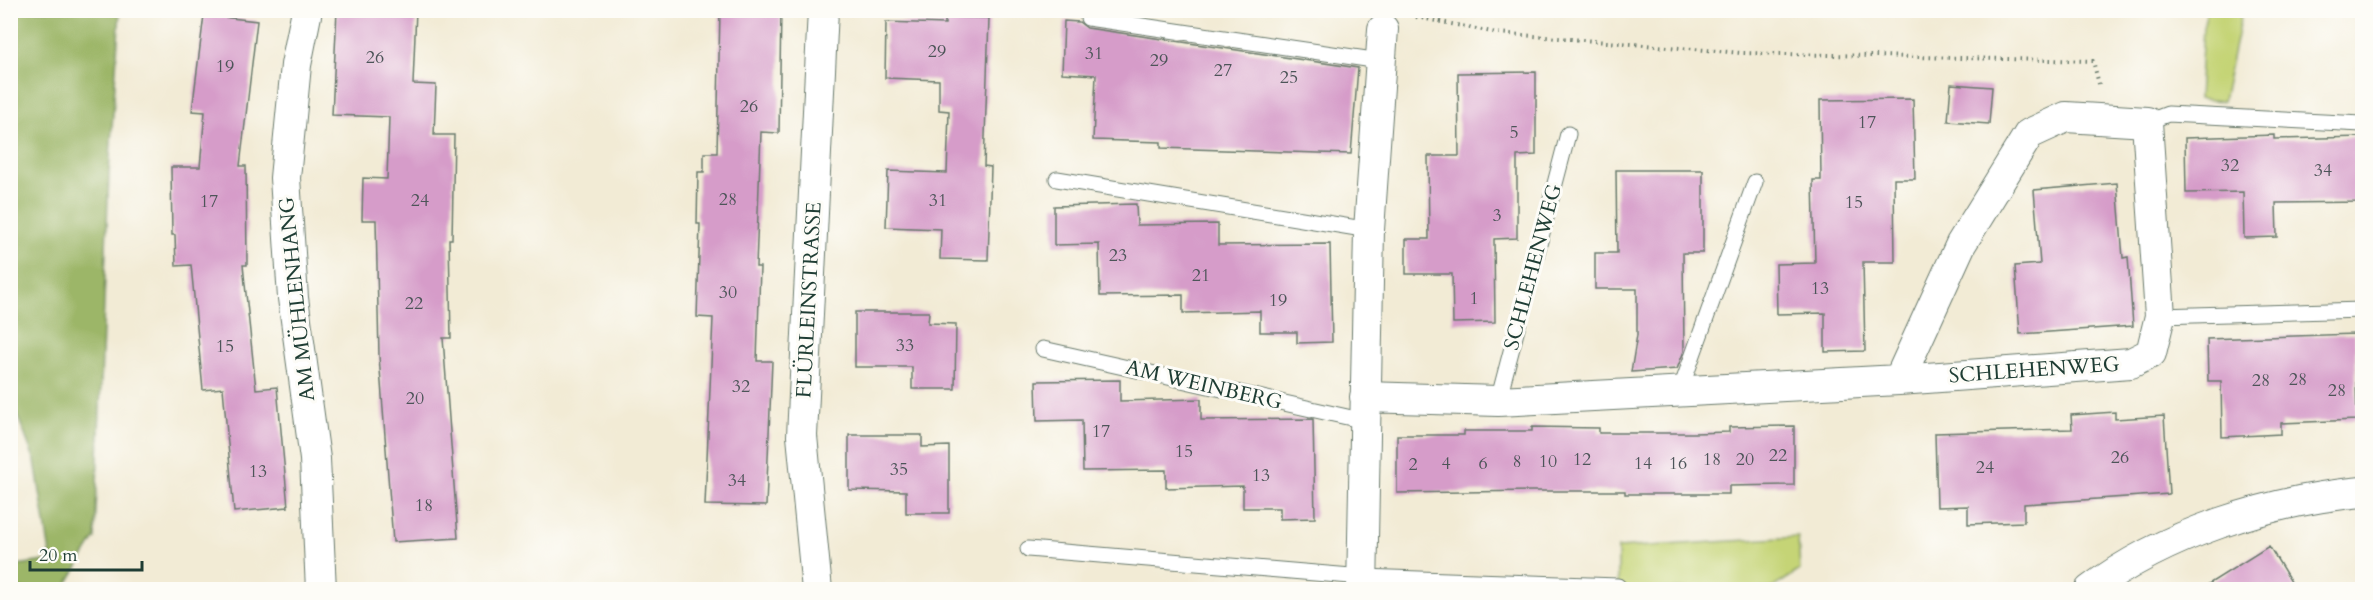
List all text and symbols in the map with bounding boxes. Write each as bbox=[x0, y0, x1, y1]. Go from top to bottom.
house number: 29 bbox=[928, 39, 946, 64]
house number: 31 bbox=[1085, 41, 1103, 66]
house number: 26 bbox=[366, 45, 384, 70]
house number: 29 bbox=[1150, 48, 1168, 73]
house number: 19 bbox=[216, 54, 234, 79]
house number: 27 bbox=[1214, 58, 1232, 83]
house number: 25 bbox=[1280, 65, 1298, 90]
house number: 26 bbox=[740, 94, 758, 119]
house number: 17 bbox=[1858, 110, 1876, 135]
house number: 5 bbox=[1509, 120, 1519, 145]
house number: 32 bbox=[2221, 153, 2239, 178]
house number: 34 bbox=[2314, 158, 2332, 183]
street label: SCHLEHENWEG bbox=[1497, 180, 1569, 353]
house number: 28 bbox=[719, 187, 737, 212]
house number: 24 bbox=[411, 188, 429, 213]
house number: 31 bbox=[929, 188, 947, 213]
house number: 17 bbox=[200, 189, 218, 214]
house number: 15 bbox=[1845, 190, 1863, 215]
street label: AM MÜHLENHANG bbox=[272, 195, 322, 403]
street label: FLÜRLEINSTRASSE bbox=[789, 201, 829, 399]
house number: 3 bbox=[1492, 203, 1502, 228]
house number: 23 bbox=[1109, 243, 1127, 268]
house number: 21 bbox=[1192, 263, 1210, 288]
house number: 13 bbox=[1811, 276, 1829, 301]
house number: 30 bbox=[719, 280, 737, 305]
house number: 1 bbox=[1469, 286, 1479, 311]
house number: 19 bbox=[1269, 288, 1287, 313]
house number: 22 bbox=[405, 291, 423, 316]
house number: 33 bbox=[896, 333, 914, 358]
house number: 15 bbox=[216, 334, 234, 359]
street label: SCHLEHENWEG bbox=[1948, 350, 2121, 390]
street label: AM WEINBERG bbox=[1123, 353, 1286, 417]
house number: 28 bbox=[2289, 367, 2307, 392]
house number: 28 bbox=[2252, 368, 2270, 393]
house number: 32 bbox=[732, 374, 750, 399]
house number: 28 bbox=[2328, 378, 2346, 403]
house number: 20 bbox=[406, 386, 424, 411]
house number: 17 bbox=[1092, 419, 1110, 444]
house number: 15 bbox=[1175, 439, 1193, 464]
house number: 22 bbox=[1769, 443, 1787, 468]
house number: 26 bbox=[2111, 445, 2129, 470]
house number: 12 bbox=[1573, 447, 1591, 472]
house number: 18 bbox=[1703, 447, 1721, 472]
house number: 20 bbox=[1736, 447, 1754, 472]
house number: 8 bbox=[1512, 449, 1522, 474]
house number: 10 bbox=[1539, 449, 1557, 474]
house number: 4 bbox=[1441, 451, 1451, 476]
house number: 6 bbox=[1478, 451, 1488, 476]
house number: 14 bbox=[1634, 451, 1652, 476]
house number: 16 bbox=[1669, 451, 1687, 476]
house number: 2 bbox=[1408, 452, 1418, 477]
house number: 24 bbox=[1976, 455, 1994, 480]
house number: 35 bbox=[890, 457, 908, 482]
house number: 13 bbox=[249, 459, 267, 484]
house number: 13 bbox=[1252, 463, 1270, 488]
house number: 34 bbox=[728, 468, 746, 493]
house number: 18 bbox=[415, 493, 433, 518]
scale bar bbox=[30, 534, 142, 572]
text: 20 m bbox=[39, 543, 78, 568]

